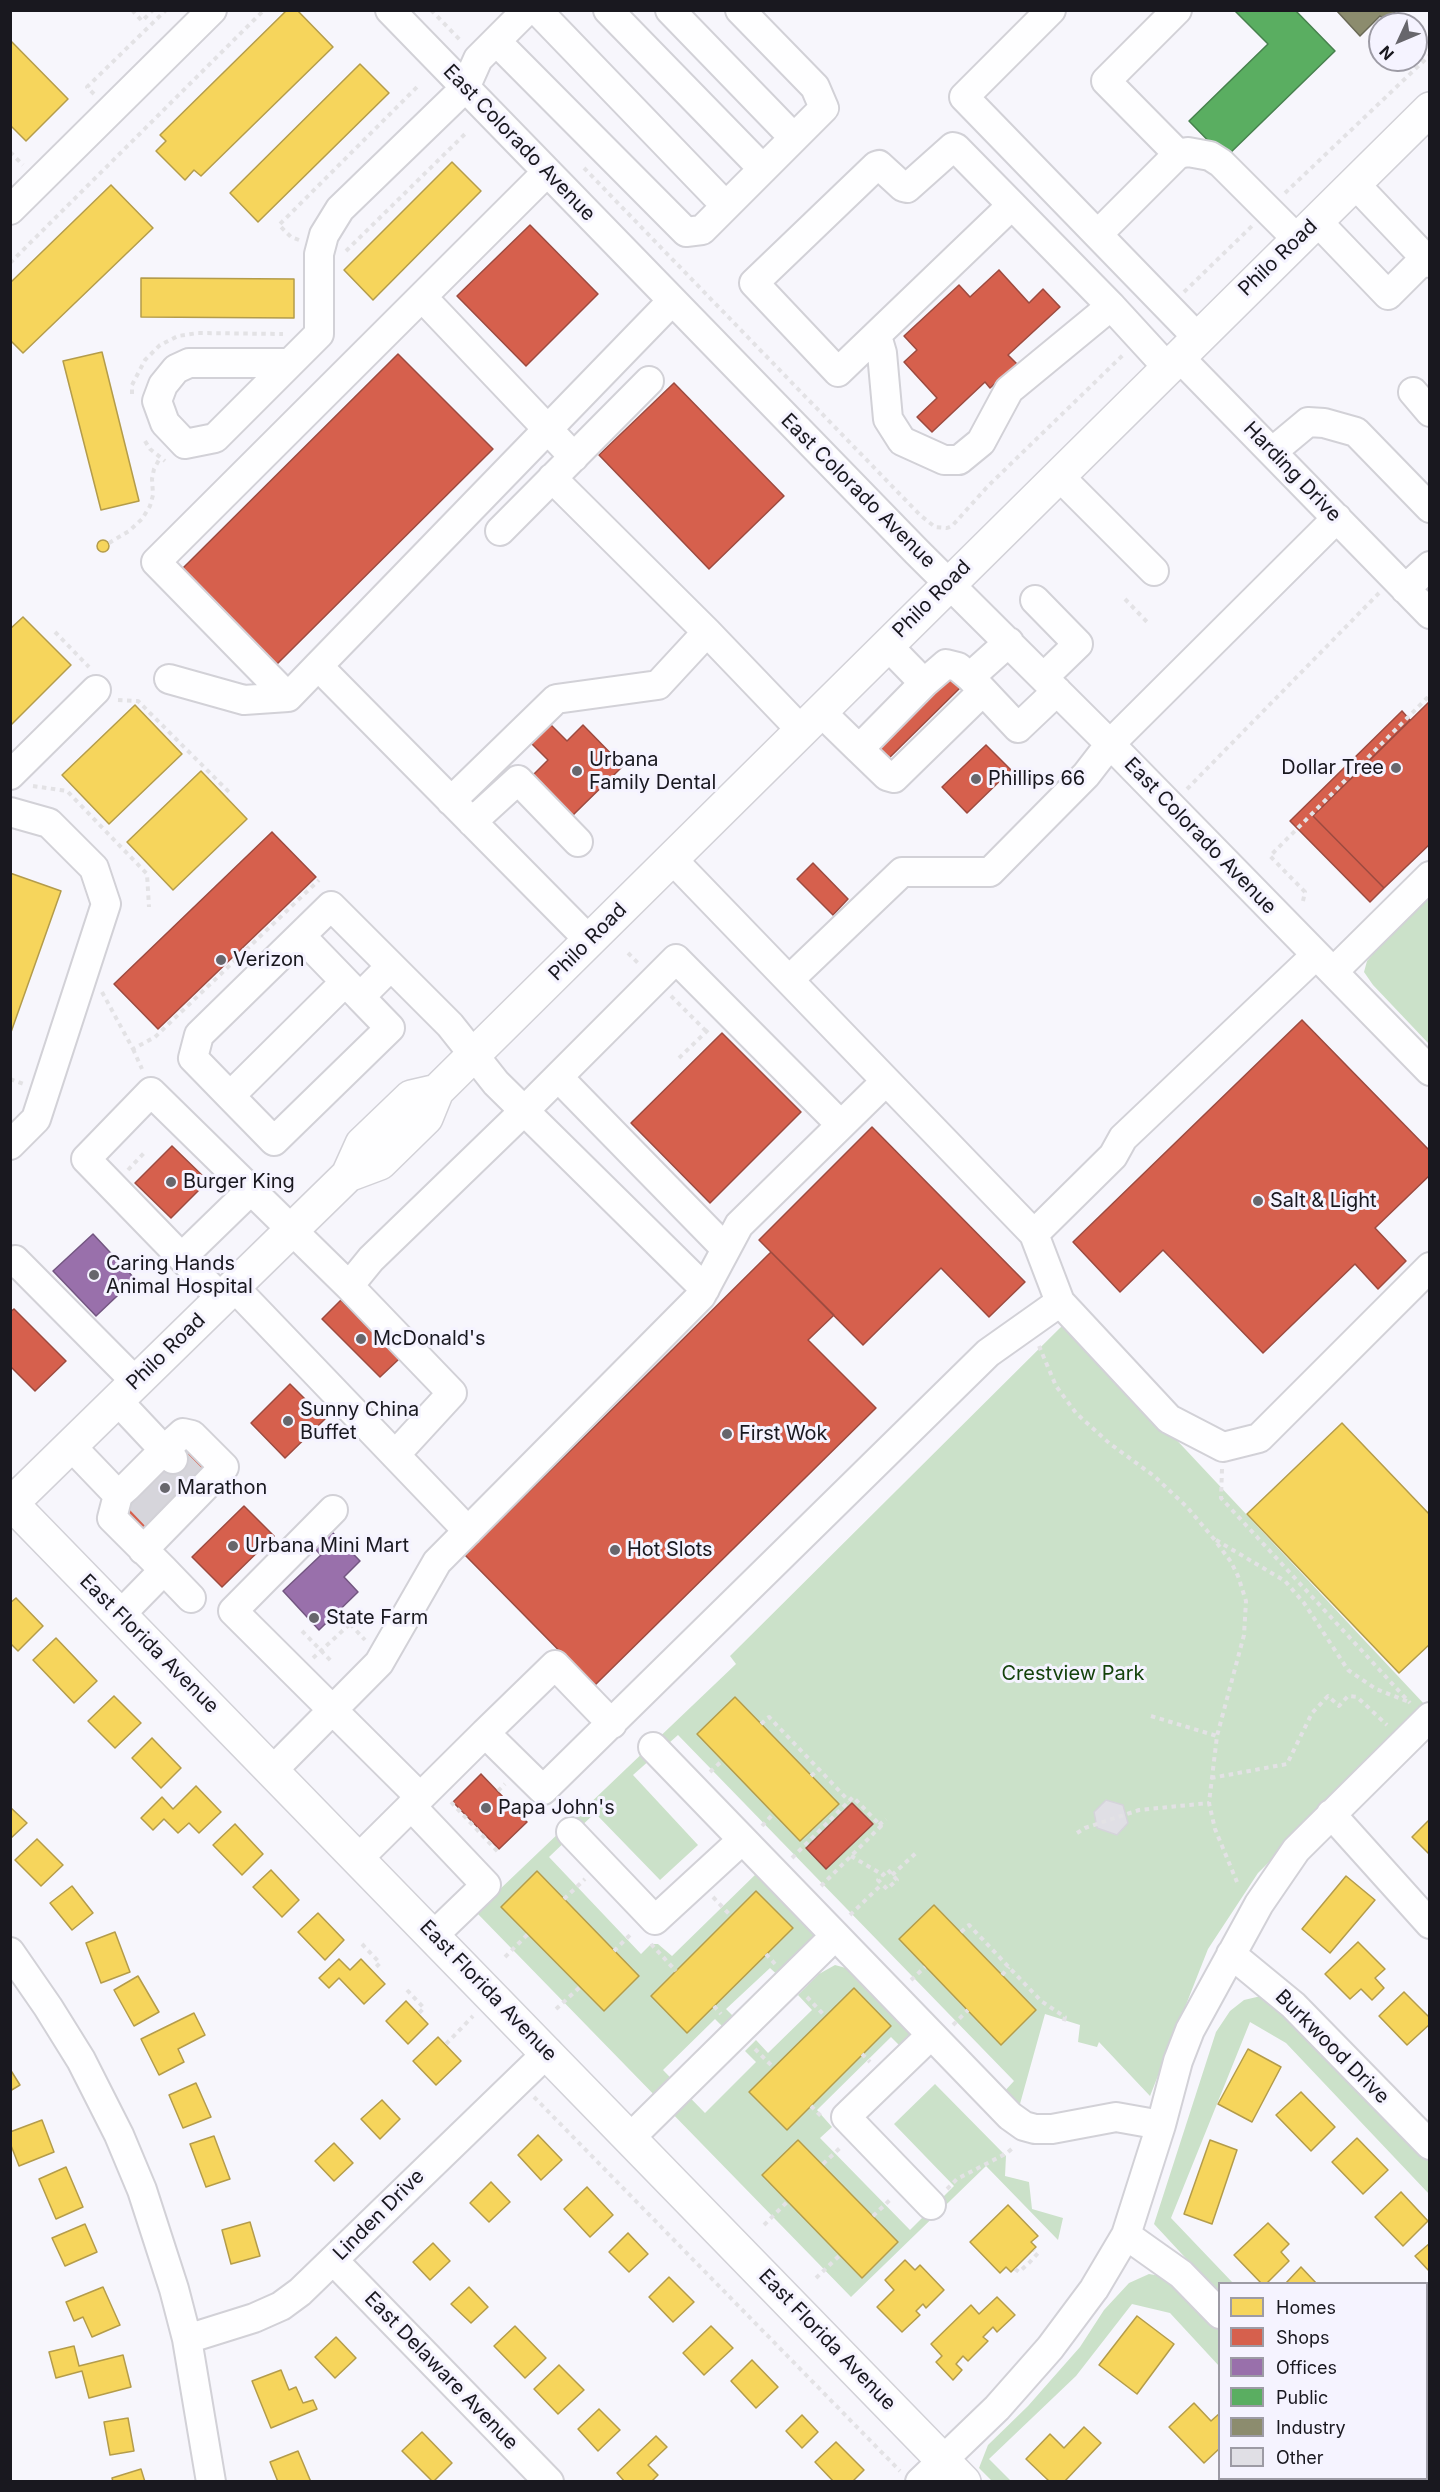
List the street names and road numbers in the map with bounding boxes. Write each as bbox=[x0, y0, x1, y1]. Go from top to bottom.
street label: East Colorado Avenue bbox=[438, 60, 600, 226]
street label: Philo Road bbox=[1234, 215, 1322, 301]
street label: East Colorado Avenue bbox=[776, 409, 940, 573]
street label: Harding Drive bbox=[1238, 417, 1346, 527]
street label: Philo Road bbox=[888, 555, 976, 643]
street label: East Colorado Avenue bbox=[1119, 753, 1281, 919]
street label: Philo Road bbox=[544, 898, 632, 986]
street label: Philo Road bbox=[122, 1309, 210, 1395]
street label: East Florida Avenue bbox=[75, 1570, 223, 1718]
street label: East Florida Avenue bbox=[415, 1916, 561, 2066]
street label: Burkwood Drive bbox=[1270, 1985, 1394, 2109]
street label: Linden Drive bbox=[328, 2164, 430, 2266]
street label: East Florida Avenue bbox=[754, 2265, 900, 2415]
street label: East Delaware Avenue bbox=[359, 2287, 523, 2455]

